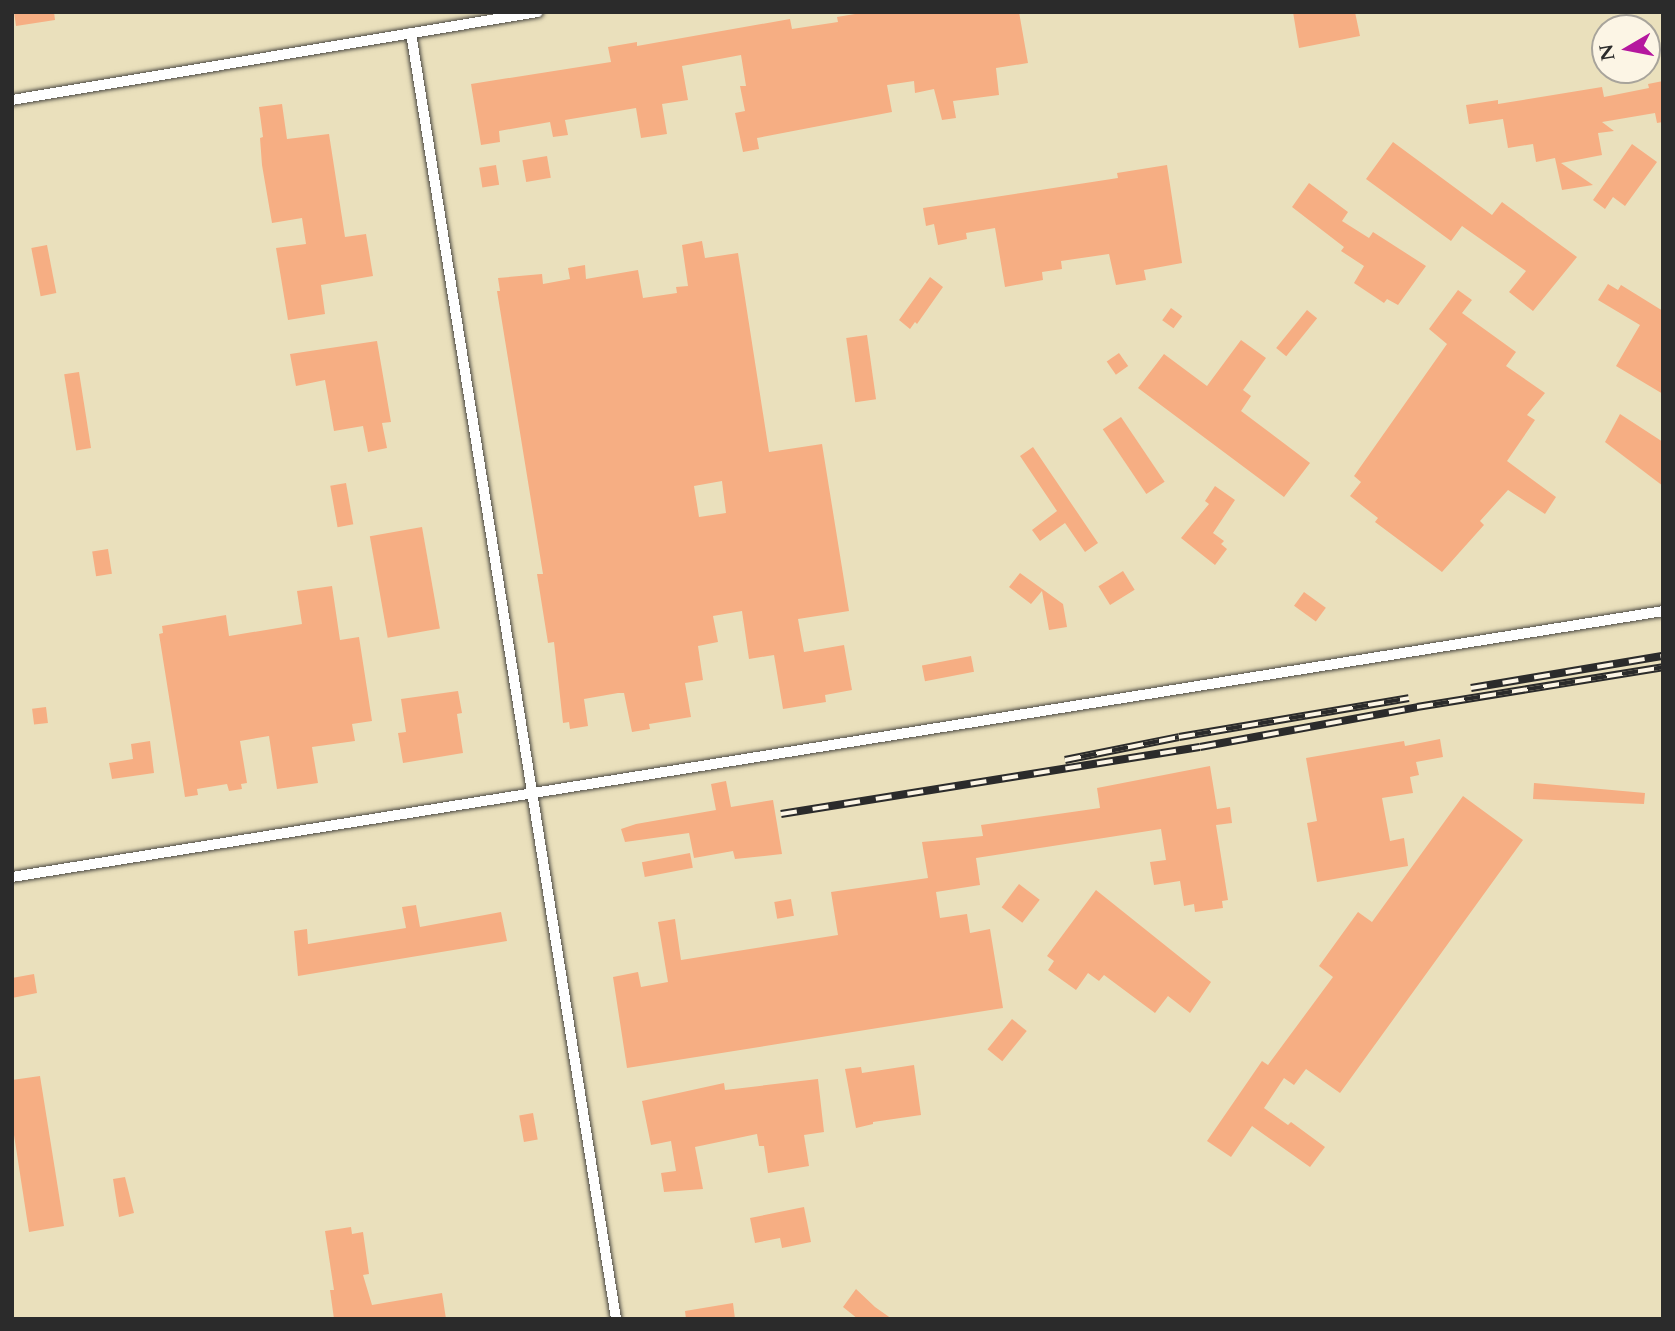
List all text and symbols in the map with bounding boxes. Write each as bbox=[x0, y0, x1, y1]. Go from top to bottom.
north arrow bbox=[1591, 14, 1661, 84]
text: N bbox=[1593, 42, 1622, 63]

